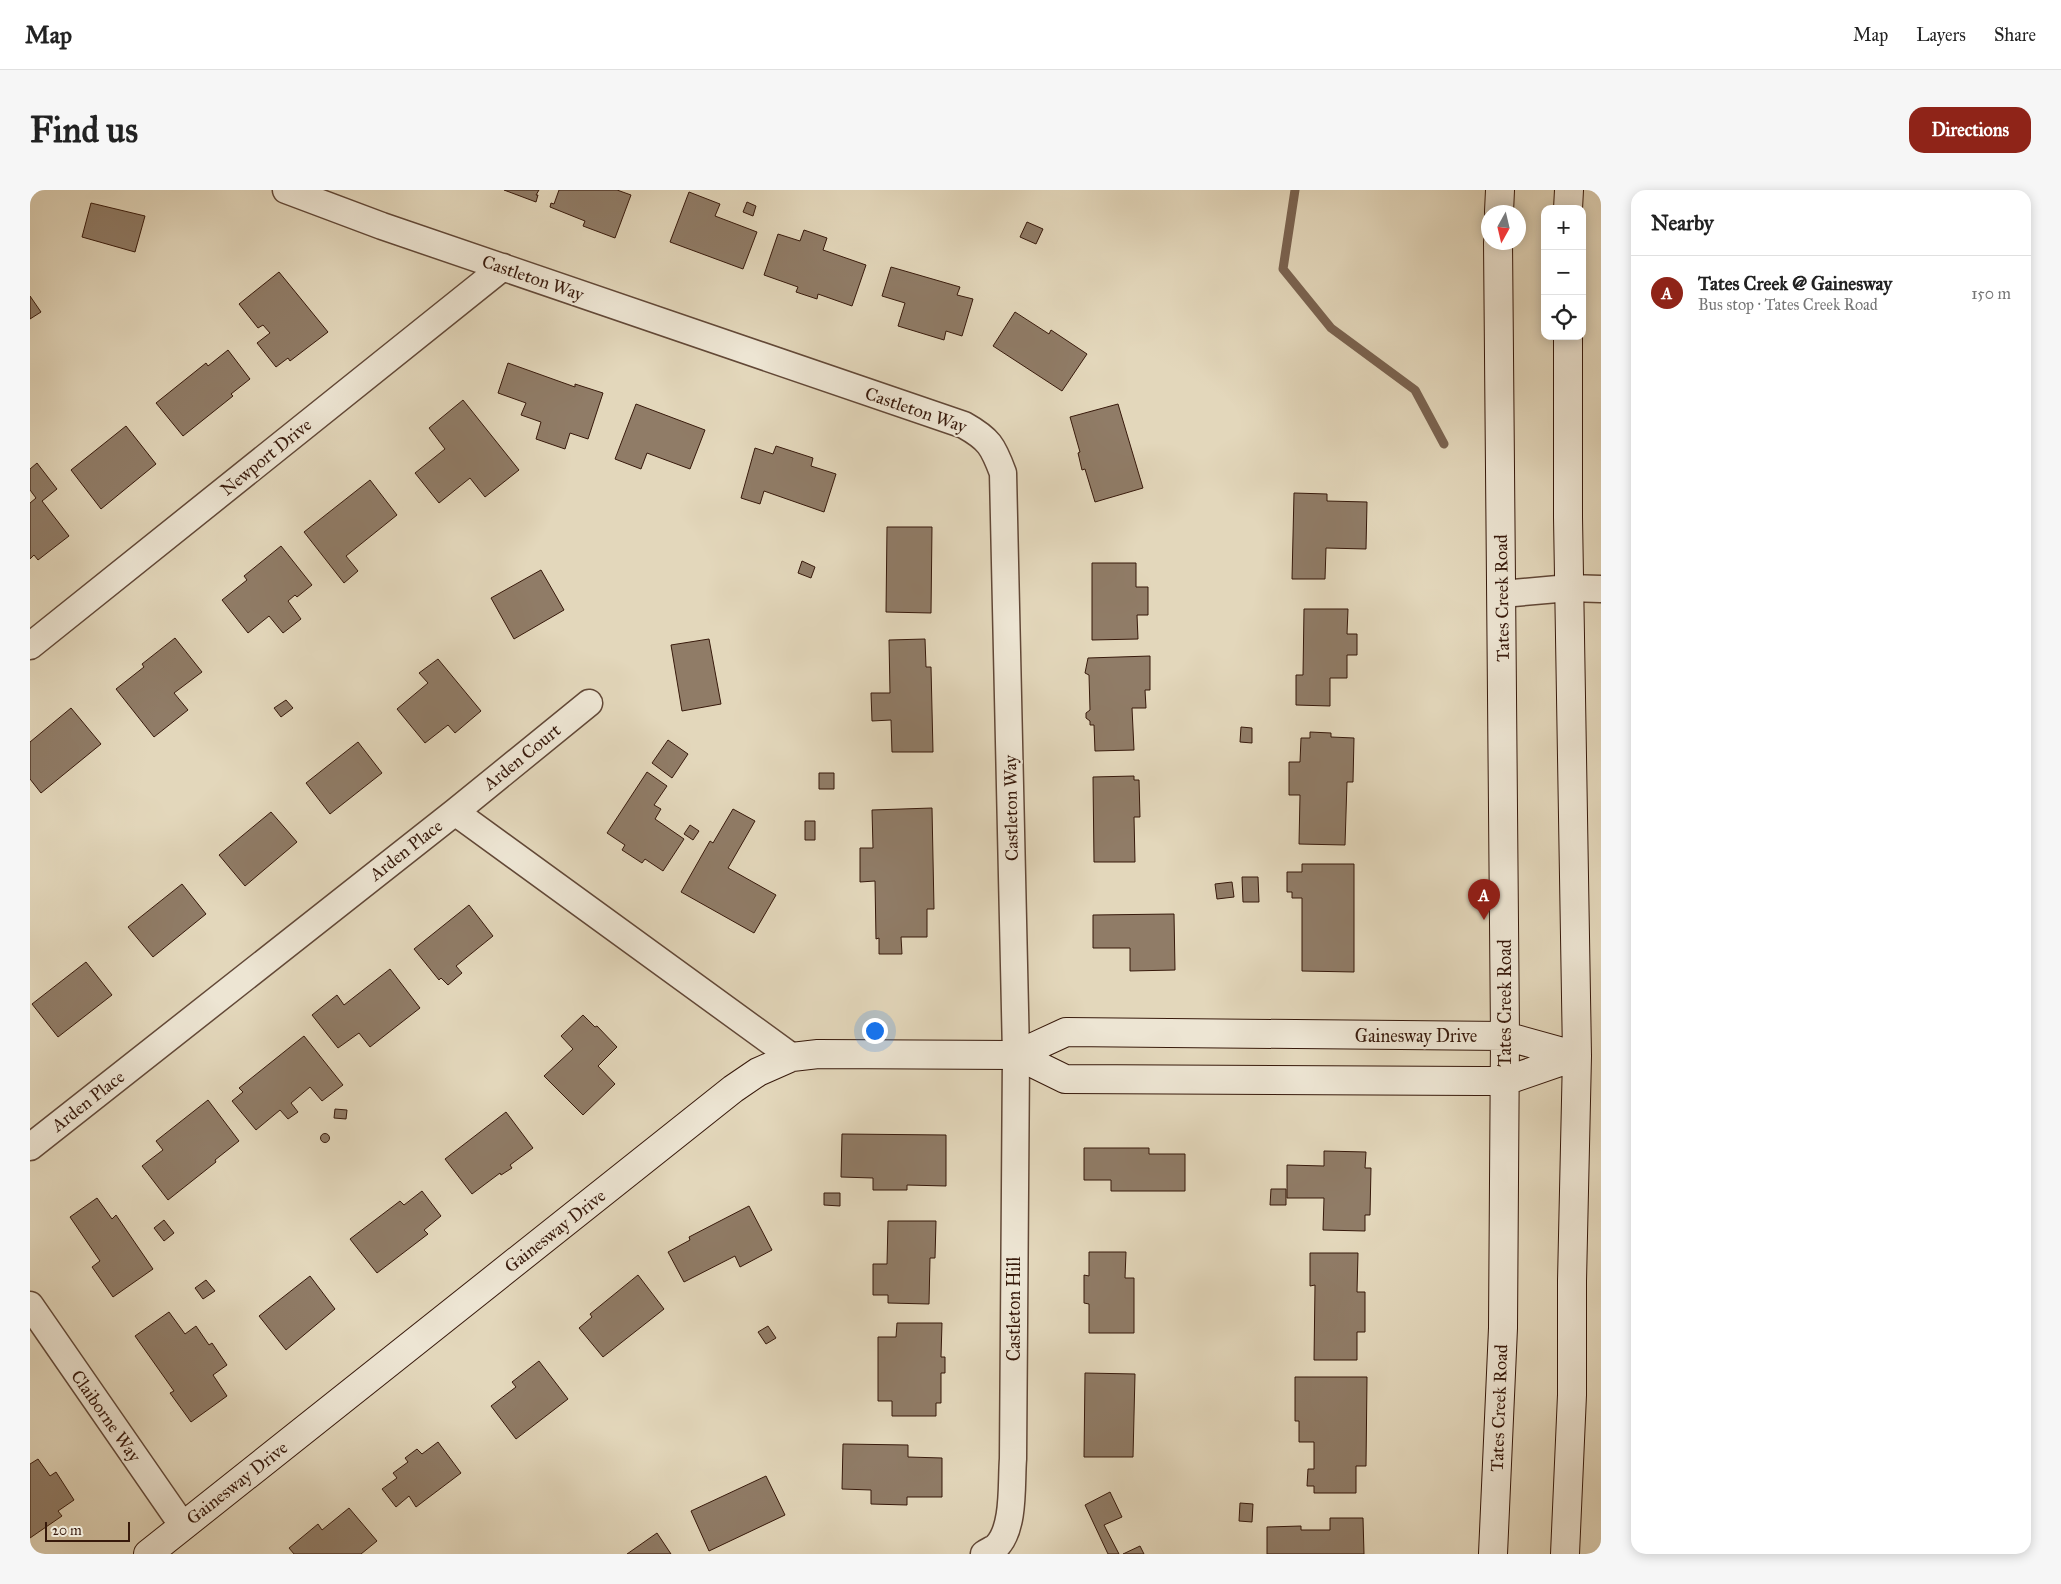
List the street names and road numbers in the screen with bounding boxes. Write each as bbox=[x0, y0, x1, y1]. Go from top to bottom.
street label: Castleton Way bbox=[479, 250, 587, 306]
street label: Castleton Way bbox=[862, 382, 970, 438]
street label: Newport Drive bbox=[216, 414, 316, 500]
street label: Tates Creek Road bbox=[1490, 534, 1514, 662]
street label: Arden Court bbox=[478, 719, 566, 795]
street label: Castleton Way bbox=[999, 754, 1023, 861]
street label: Arden Place bbox=[364, 815, 447, 886]
street label: Tates Creek Road bbox=[1494, 939, 1516, 1067]
street label: Gainesway Drive bbox=[1355, 1025, 1477, 1047]
street label: Arden Place bbox=[46, 1066, 129, 1137]
street label: Gainesway Drive bbox=[500, 1185, 610, 1277]
street label: Castleton Hill bbox=[1003, 1257, 1025, 1361]
street label: Tates Creek Road bbox=[1486, 1344, 1512, 1472]
street label: Claiborne Way bbox=[66, 1366, 146, 1467]
street label: Gainesway Drive bbox=[182, 1437, 292, 1529]

